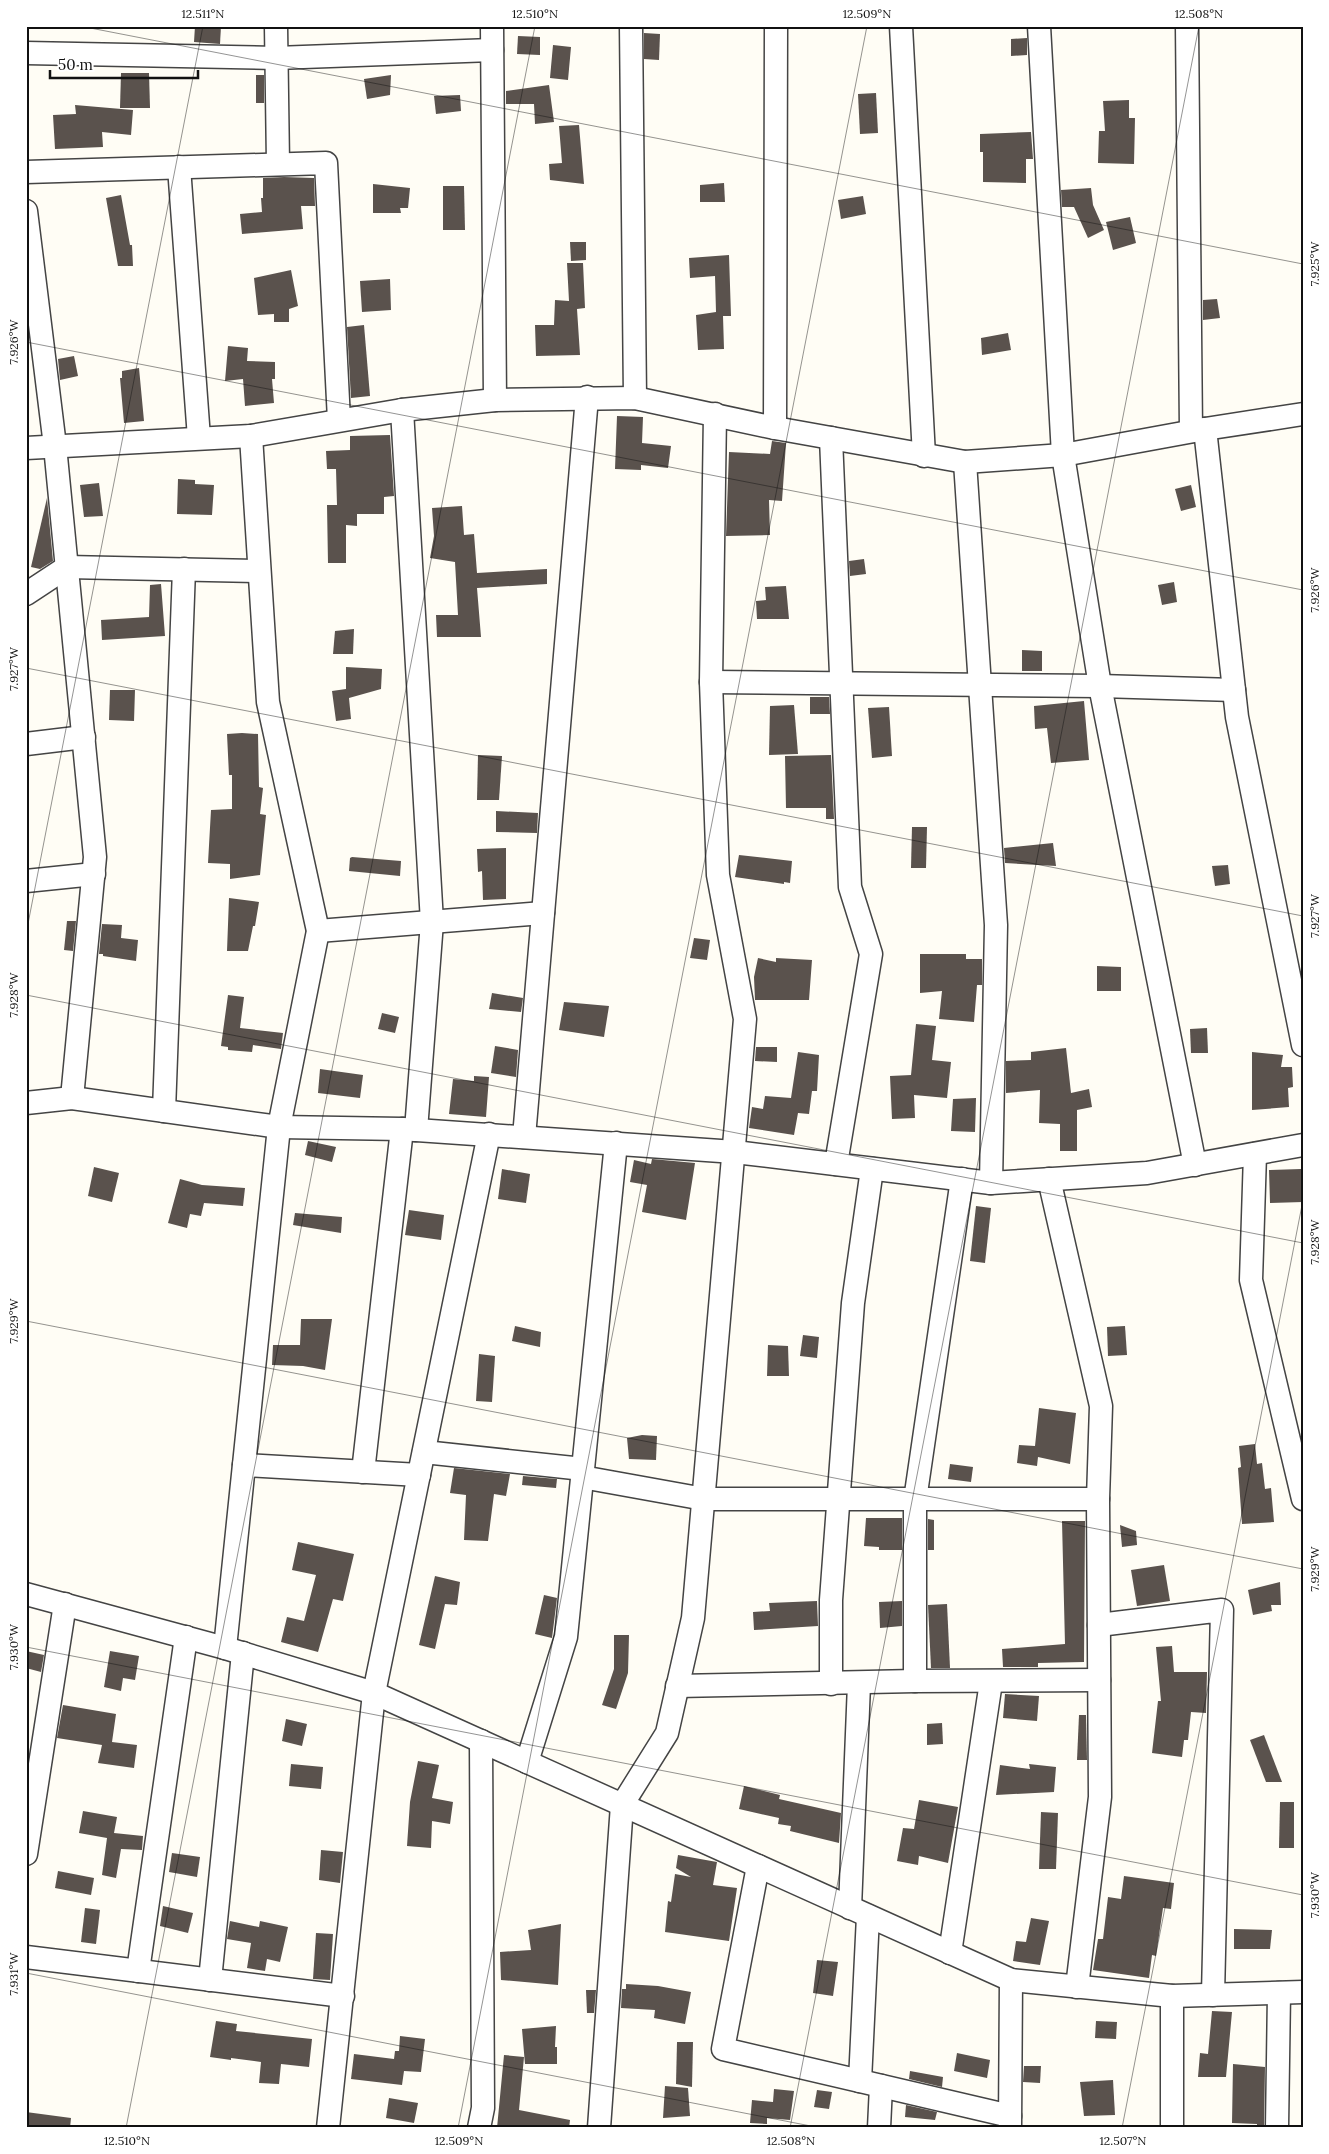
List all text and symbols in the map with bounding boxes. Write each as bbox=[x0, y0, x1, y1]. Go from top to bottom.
text: 12.511°N bbox=[181, 6, 225, 21]
text: 12.510°N bbox=[512, 6, 558, 21]
text: 12.509°N bbox=[843, 6, 891, 21]
text: 12.508°N bbox=[1175, 6, 1223, 21]
scale bar bbox=[50, 48, 198, 80]
text: 50 m bbox=[58, 55, 93, 74]
text: 7.925°W bbox=[1307, 241, 1322, 286]
text: 7.926°W bbox=[6, 318, 21, 365]
text: 7.926°W bbox=[1307, 566, 1322, 613]
text: 7.927°W bbox=[6, 646, 21, 691]
text: 7.927°W bbox=[1307, 893, 1322, 938]
text: 7.928°W bbox=[6, 972, 21, 1017]
text: 7.928°W bbox=[1307, 1219, 1322, 1264]
text: 7.929°W bbox=[6, 1297, 21, 1344]
text: 7.929°W bbox=[1307, 1545, 1322, 1592]
text: 7.930°W bbox=[6, 1623, 21, 1670]
text: 7.930°W bbox=[1307, 1871, 1322, 1918]
text: 7.931°W bbox=[6, 1952, 21, 1995]
text: 12.510°N bbox=[104, 2133, 150, 2148]
text: 12.509°N bbox=[435, 2133, 483, 2148]
text: 12.508°N bbox=[767, 2133, 815, 2148]
text: 12.507°N bbox=[1099, 2133, 1147, 2148]

